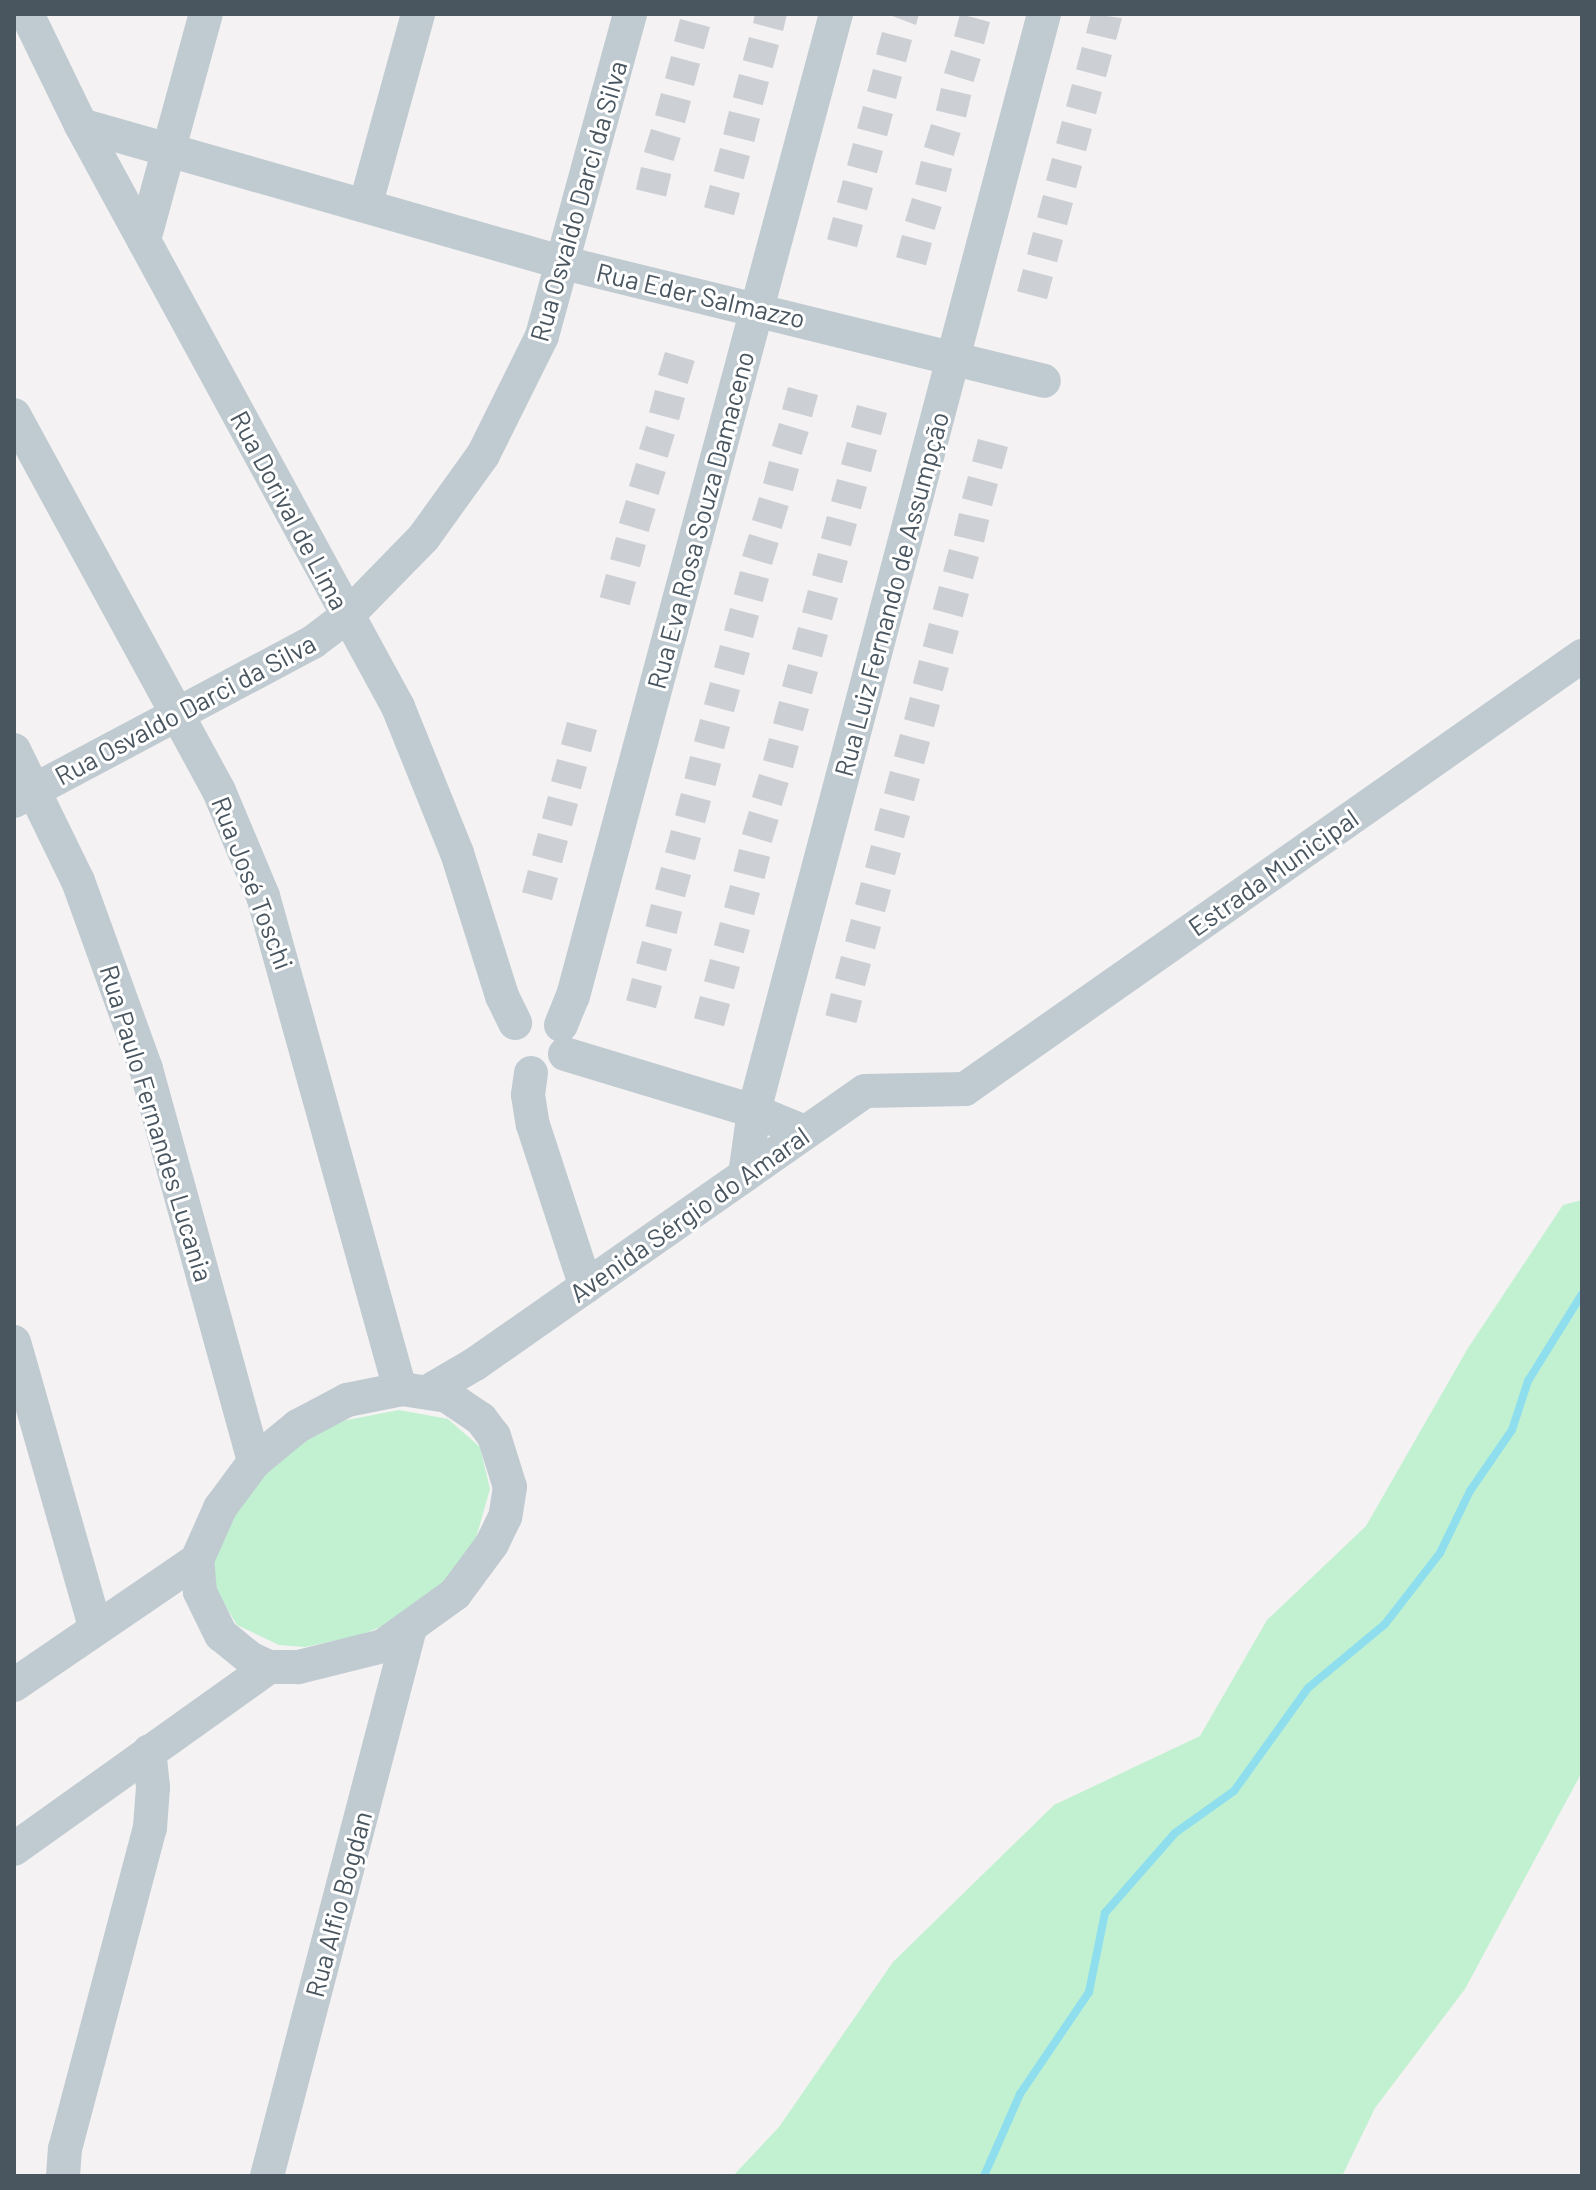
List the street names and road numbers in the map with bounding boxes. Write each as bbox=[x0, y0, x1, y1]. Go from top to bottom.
street label: Rua Osvaldo Darci da Silva bbox=[523, 57, 633, 345]
street label: Rua Eder Salmazzo bbox=[594, 256, 808, 334]
street label: Rua Eva Rosa Souza Damaceno bbox=[640, 348, 760, 692]
street label: Rua Dorival de Lima bbox=[224, 405, 356, 615]
street label: Rua Luiz Fernando de Assumpção bbox=[827, 408, 955, 780]
street label: Rua Osvaldo Darci da Silva bbox=[49, 627, 321, 791]
street label: Rua José Toschi bbox=[206, 792, 300, 974]
street label: Estrada Municipal bbox=[1182, 802, 1364, 942]
street label: Rua Paulo Fernandes Lucania bbox=[94, 961, 220, 1285]
street label: Avenida Sérgio do Amaral bbox=[563, 1119, 815, 1309]
street label: Rua Alfio Bogdan bbox=[298, 1808, 378, 2000]

